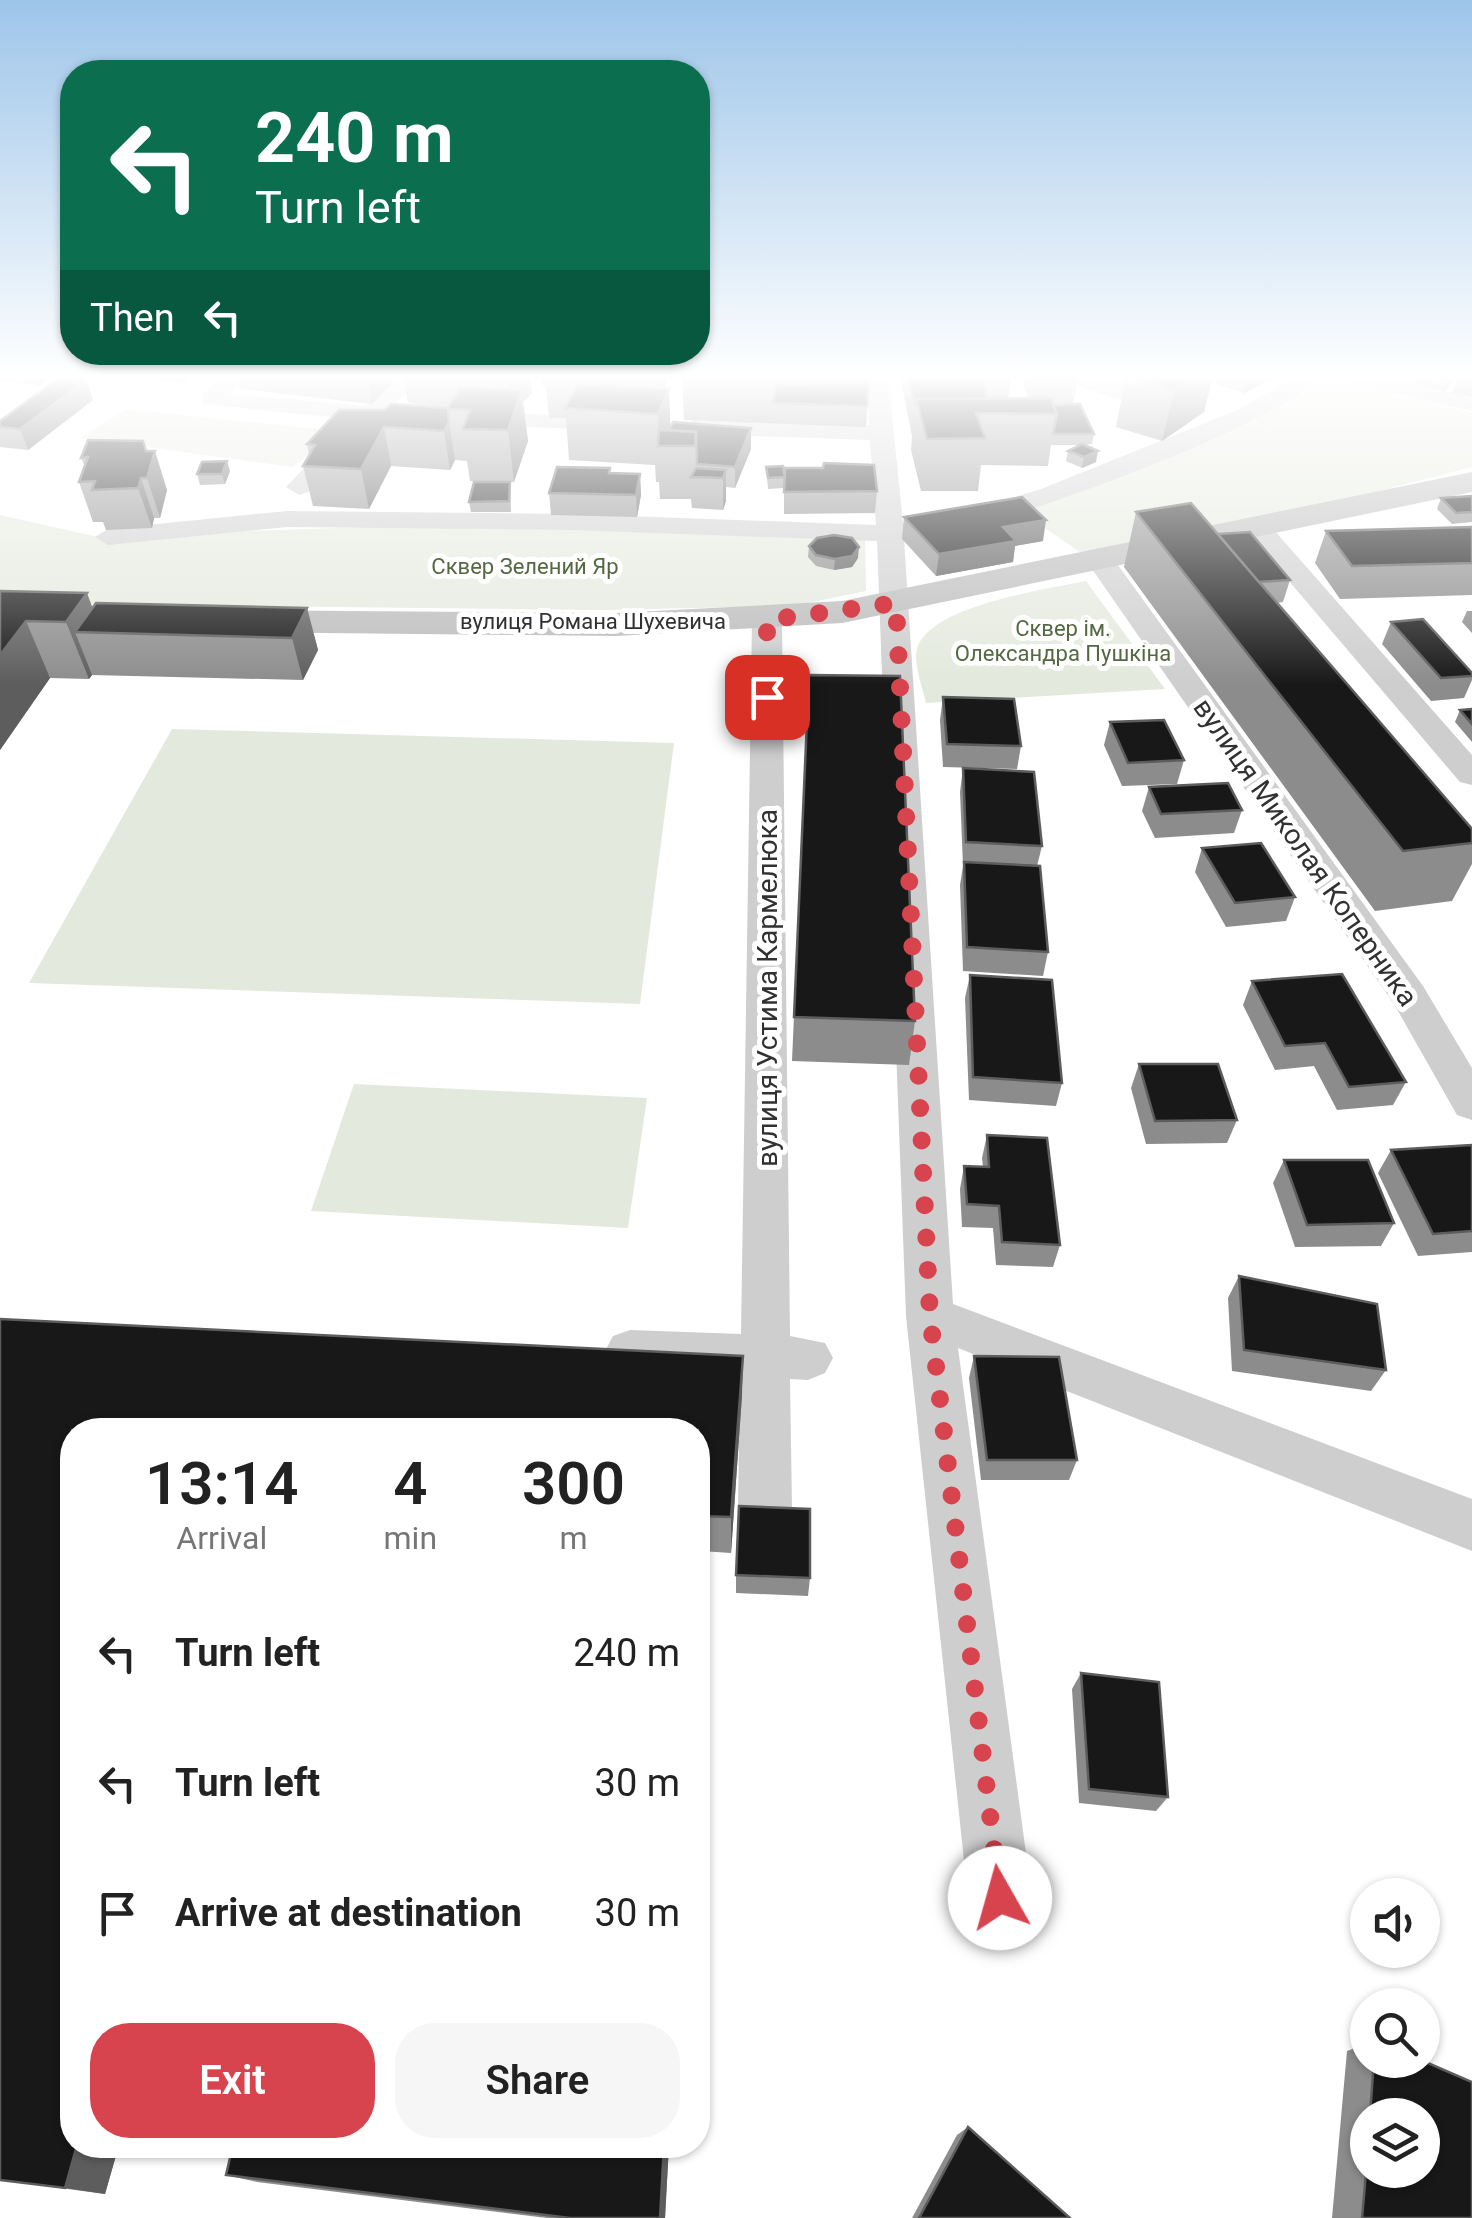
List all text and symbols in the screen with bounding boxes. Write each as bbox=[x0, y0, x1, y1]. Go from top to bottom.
text: 240 m bbox=[255, 97, 454, 179]
icon: left bbox=[90, 100, 220, 230]
text: Turn left bbox=[255, 181, 421, 234]
icon: left bbox=[195, 290, 250, 345]
text: Then bbox=[90, 296, 175, 340]
park label: Сквер Зелений Яр bbox=[431, 554, 619, 579]
street label: вулиця Романа Шухевича bbox=[460, 609, 726, 634]
park label: Сквер ім. Олександра Пушкіна bbox=[955, 616, 1171, 666]
pin bbox=[725, 655, 810, 740]
icon: arrive bbox=[740, 670, 795, 725]
street label: вулиця Миколая Коперника bbox=[1187, 692, 1425, 1012]
street label: вулиця Устима Кармелюка bbox=[751, 809, 784, 1167]
text: 13:14 bbox=[145, 1448, 299, 1519]
text: 4 bbox=[393, 1448, 427, 1519]
text: 300 bbox=[522, 1448, 625, 1519]
text: Arrival bbox=[176, 1519, 267, 1557]
text: min bbox=[384, 1519, 437, 1557]
text: m bbox=[559, 1519, 588, 1557]
icon: left bbox=[90, 1626, 145, 1681]
text: Turn left bbox=[175, 1631, 320, 1675]
text: 240 m bbox=[573, 1631, 680, 1675]
icon: left bbox=[90, 1756, 145, 1811]
text: Turn left bbox=[175, 1761, 320, 1805]
text: 30 m bbox=[595, 1761, 680, 1805]
position arrow bbox=[948, 1846, 1052, 1950]
map controls bbox=[1350, 1878, 1440, 2188]
button: sound bbox=[1350, 1878, 1440, 1968]
icon: arrive bbox=[90, 1886, 145, 1941]
text: Arrive at destination bbox=[175, 1891, 522, 1935]
text: 30 m bbox=[595, 1891, 680, 1935]
button: search bbox=[1350, 1988, 1440, 2078]
button: Exit bbox=[90, 2023, 375, 2138]
button: Share bbox=[395, 2023, 680, 2138]
button: layers bbox=[1350, 2098, 1440, 2188]

